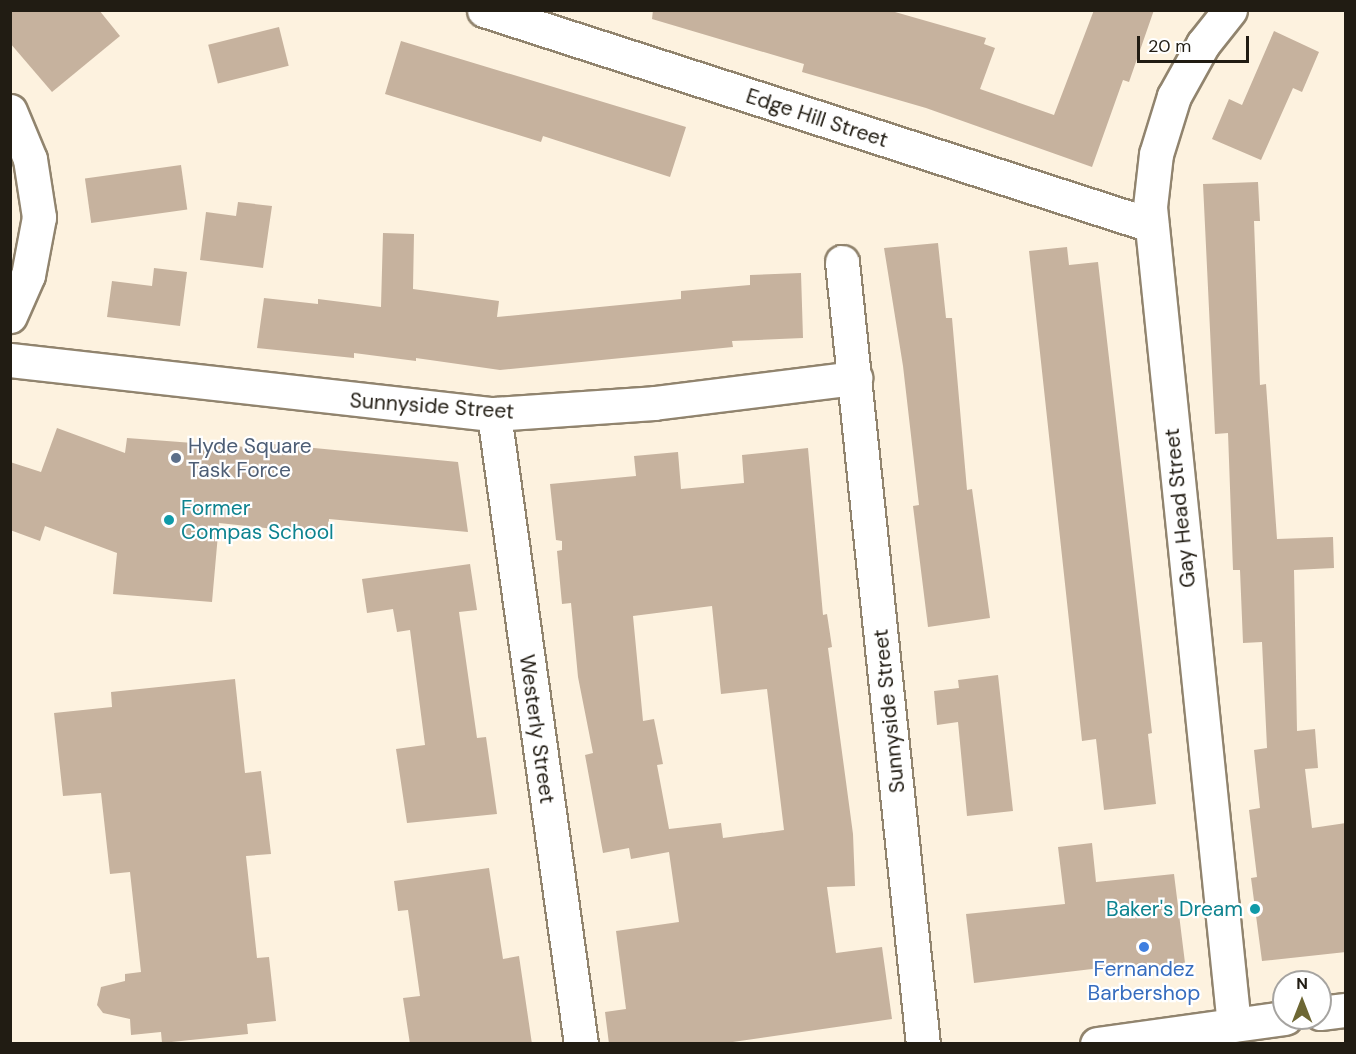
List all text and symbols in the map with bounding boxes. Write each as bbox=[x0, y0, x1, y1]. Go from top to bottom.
scale bar bbox=[1140, 24, 1252, 62]
text: 20 m bbox=[1148, 34, 1191, 58]
street label: Edge Hill Street bbox=[743, 83, 891, 153]
street label: Sunnyside Street bbox=[349, 388, 515, 424]
street label: Gay Head Street bbox=[1159, 427, 1201, 589]
place label: Hyde Square Task Force bbox=[188, 433, 312, 483]
marker: Hyde Square Task Force bbox=[169, 451, 183, 465]
place label: Former Compas School bbox=[181, 495, 334, 545]
marker: Former Compas School bbox=[162, 513, 176, 527]
street label: Sunnyside Street bbox=[868, 628, 910, 794]
street label: Westerly Street bbox=[514, 653, 560, 805]
place label: Baker's Dream bbox=[1106, 896, 1243, 922]
marker: Baker's Dream bbox=[1248, 902, 1262, 916]
marker: Fernandez Barbershop bbox=[1137, 940, 1151, 954]
place label: Fernandez Barbershop bbox=[1088, 956, 1200, 1006]
north arrow bbox=[1272, 970, 1332, 1030]
text: N bbox=[1296, 973, 1308, 994]

